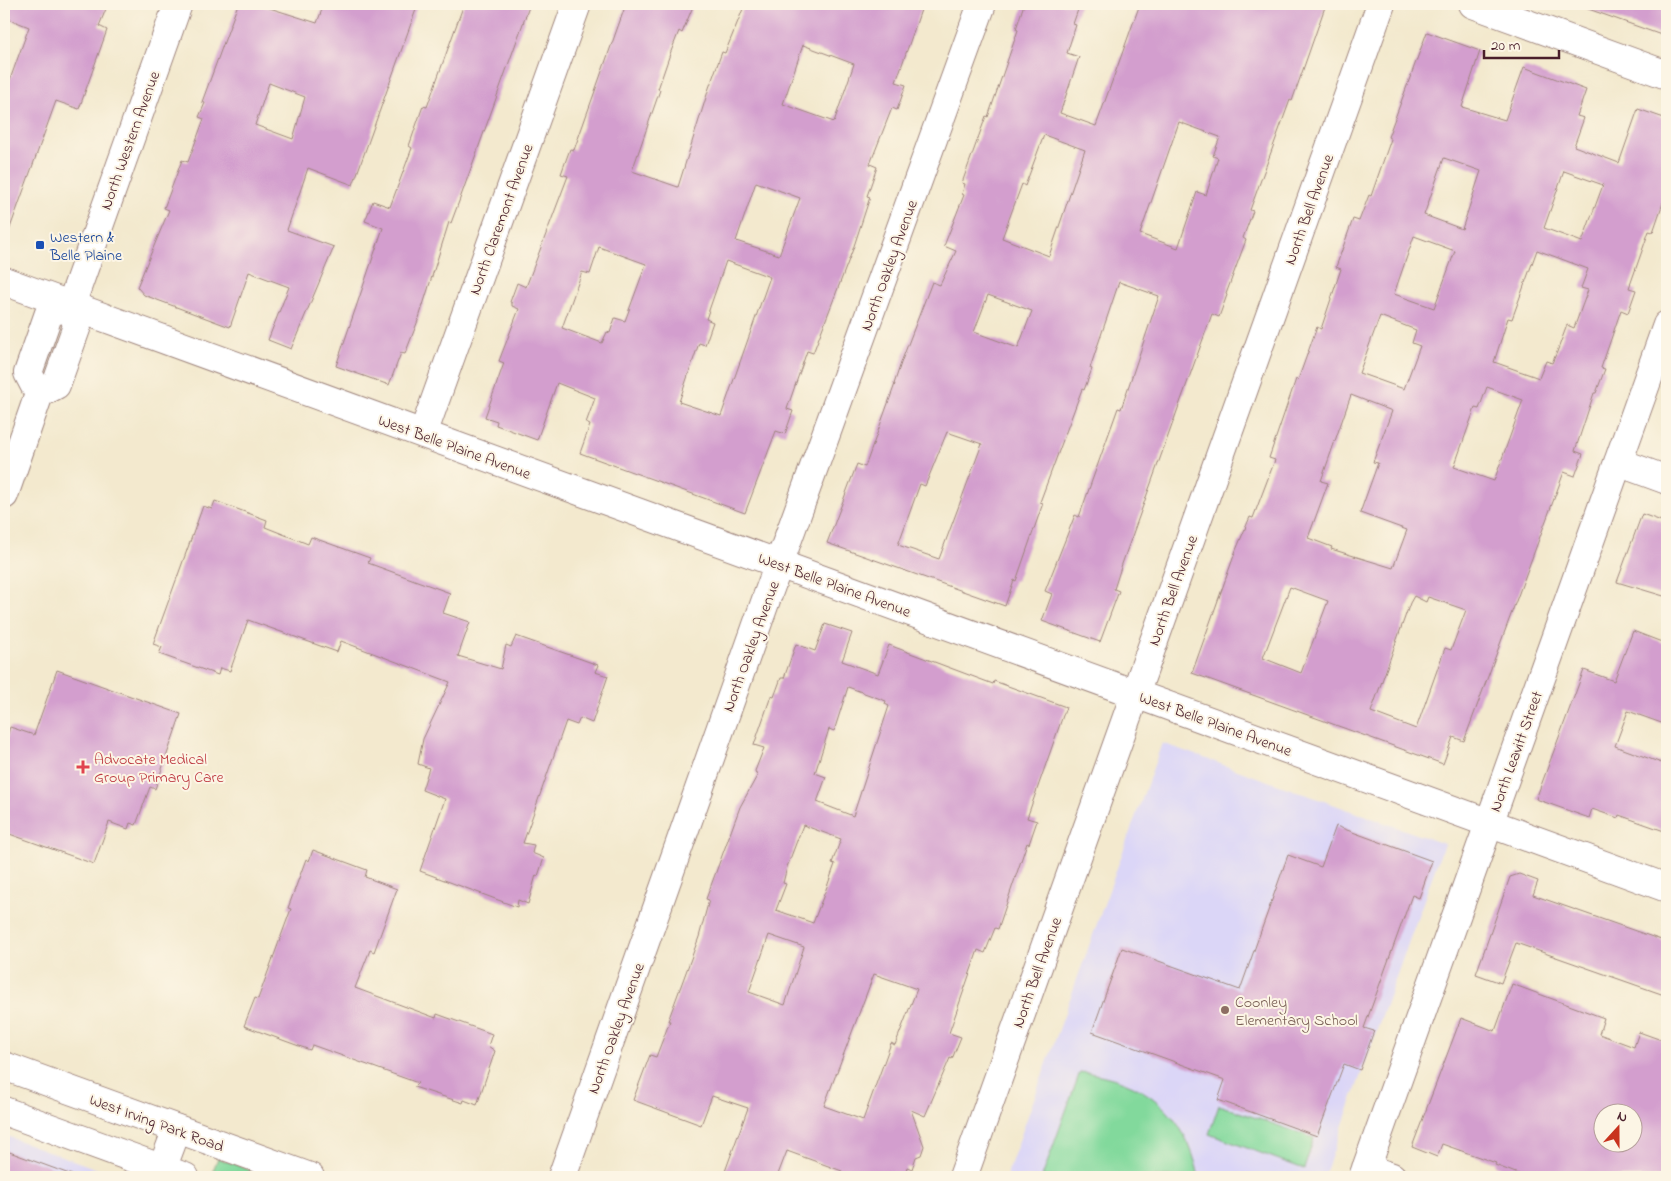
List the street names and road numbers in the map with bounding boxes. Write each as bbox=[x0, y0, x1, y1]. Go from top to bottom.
street label: North Western Avenue bbox=[95, 67, 167, 213]
street label: North Claremont Avenue bbox=[463, 140, 541, 299]
street label: North Bell Avenue bbox=[1279, 150, 1341, 268]
street label: North Oakley Avenue bbox=[855, 196, 925, 335]
street label: West Belle Plaine Avenue bbox=[375, 409, 535, 487]
street label: North Bell Avenue bbox=[1143, 531, 1205, 649]
street label: West Belle Plaine Avenue bbox=[755, 547, 915, 625]
street label: North Oakley Avenue bbox=[717, 577, 787, 716]
street label: West Belle Plaine Avenue bbox=[1136, 686, 1296, 764]
street label: North Leavitt Street bbox=[1484, 687, 1550, 815]
street label: North Bell Avenue bbox=[1007, 913, 1069, 1031]
street label: North Oakley Avenue bbox=[582, 959, 652, 1098]
street label: West Irving Park Road bbox=[86, 1088, 227, 1159]

